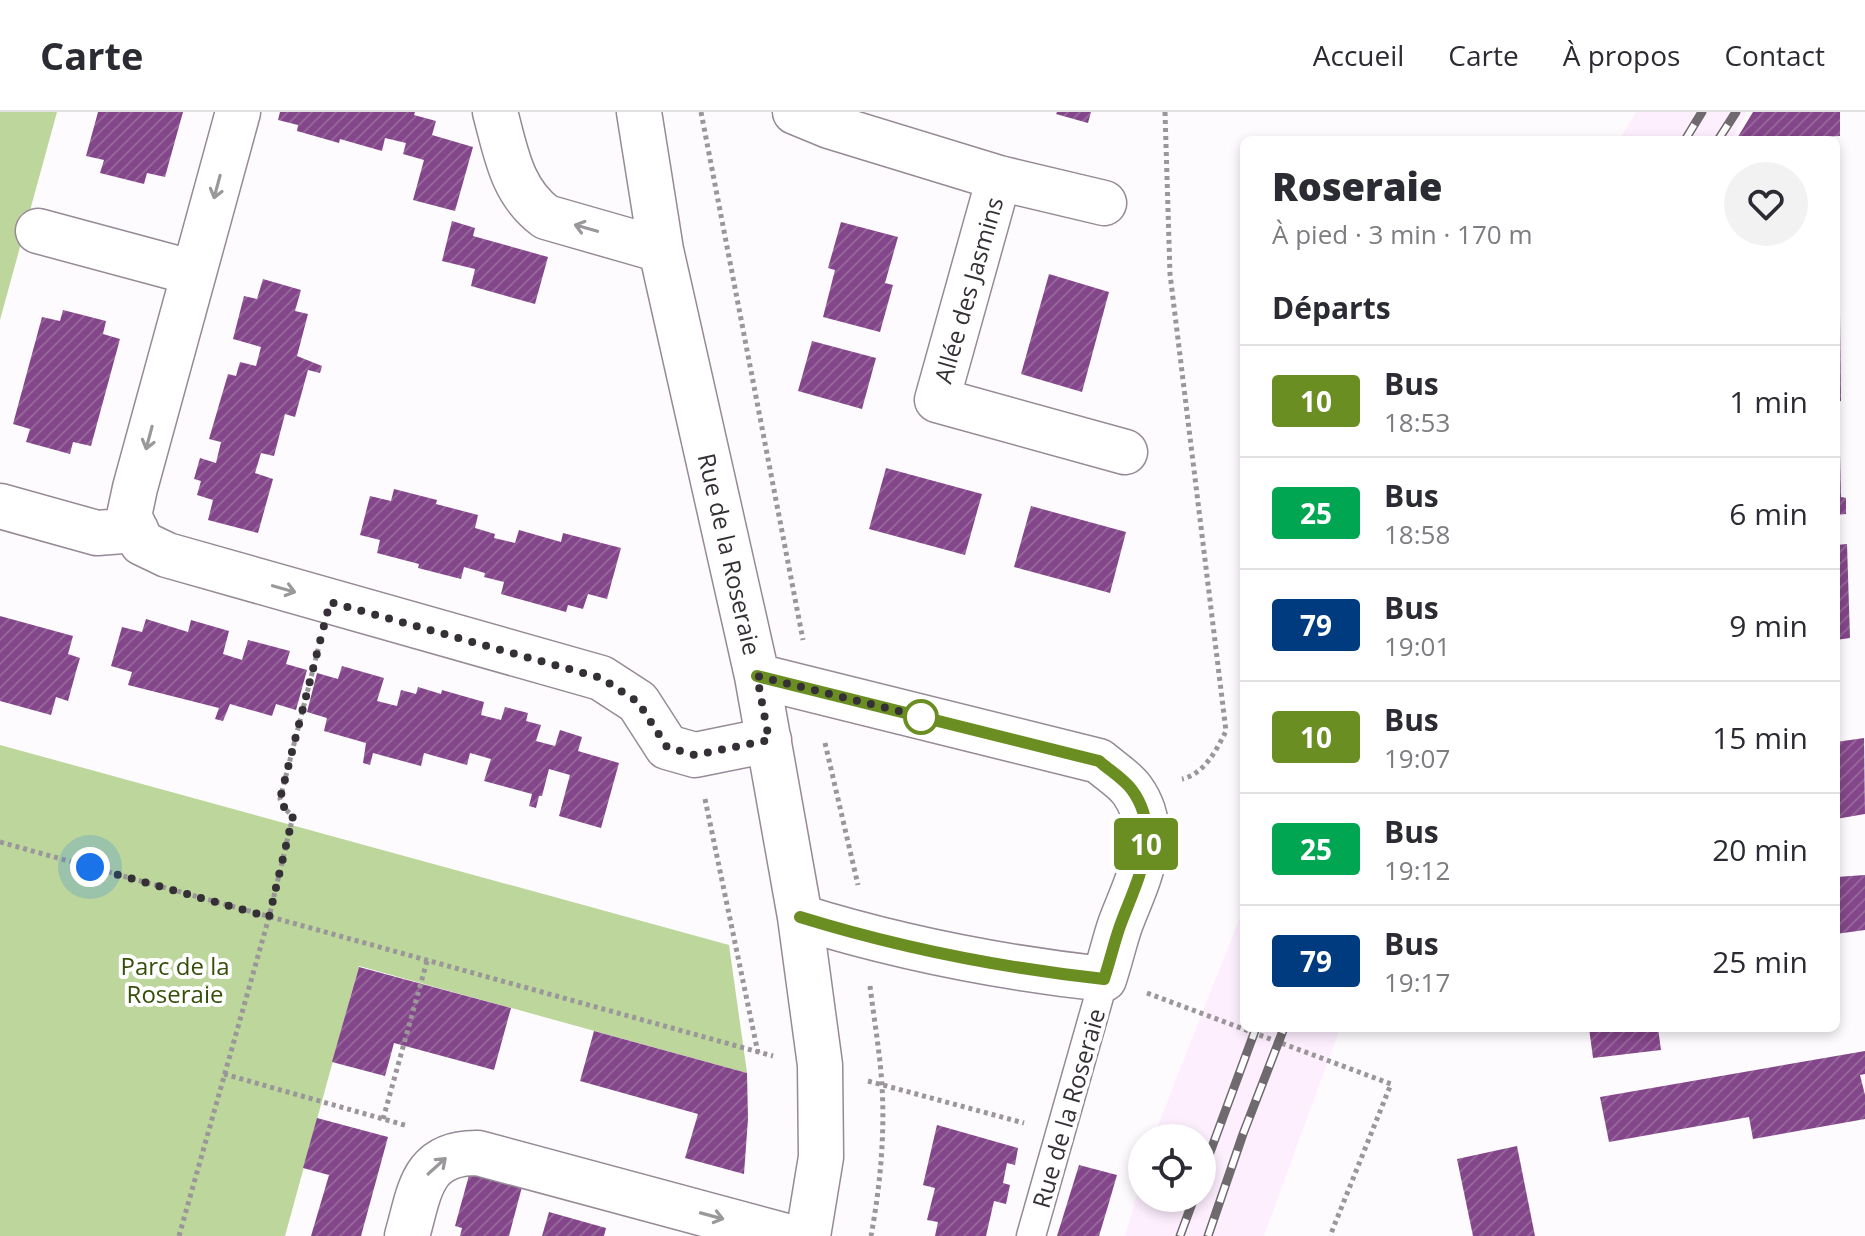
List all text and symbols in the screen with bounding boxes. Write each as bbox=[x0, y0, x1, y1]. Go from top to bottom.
text: Carte bbox=[40, 29, 143, 81]
text: Accueil bbox=[1313, 36, 1404, 74]
text: Carte bbox=[1448, 36, 1519, 74]
text: À propos bbox=[1563, 36, 1680, 74]
text: Contact bbox=[1724, 36, 1825, 74]
text: Roseraie bbox=[1272, 160, 1442, 212]
button: heart bbox=[1724, 162, 1808, 246]
one-way arrow bbox=[209, 174, 224, 200]
street label: Allée des Jasmins bbox=[926, 193, 1010, 387]
text: À pied · 3 min · 170 m bbox=[1272, 216, 1532, 252]
one-way arrow bbox=[574, 220, 600, 235]
text: Départs bbox=[1272, 287, 1391, 328]
text: Bus bbox=[1384, 363, 1439, 404]
text: 1 min bbox=[1729, 381, 1808, 422]
text: 10 bbox=[1300, 382, 1332, 420]
text: 18:53 bbox=[1384, 404, 1450, 440]
one-way arrow bbox=[141, 425, 156, 451]
street label: Rue de la Roseraie bbox=[691, 450, 769, 658]
text: Bus bbox=[1384, 475, 1439, 516]
text: 6 min bbox=[1729, 493, 1808, 534]
text: 25 bbox=[1300, 494, 1332, 532]
text: 18:58 bbox=[1384, 516, 1450, 552]
one-way arrow bbox=[271, 582, 297, 597]
text: Bus bbox=[1384, 587, 1439, 628]
text: 9 min bbox=[1729, 605, 1808, 646]
text: 79 bbox=[1300, 606, 1332, 644]
text: 19:01 bbox=[1384, 628, 1450, 664]
text: Bus bbox=[1384, 699, 1439, 740]
unlabelled marker bbox=[904, 700, 938, 734]
text: 15 min bbox=[1712, 717, 1808, 758]
text: 10 bbox=[1300, 718, 1332, 756]
text: 19:07 bbox=[1384, 740, 1450, 776]
text: Bus bbox=[1384, 811, 1439, 852]
line badge: 10 bbox=[1110, 818, 1182, 870]
text: 10 bbox=[1130, 825, 1162, 863]
text: 20 min bbox=[1712, 829, 1808, 870]
text: 25 bbox=[1300, 830, 1332, 868]
your location bbox=[70, 847, 110, 887]
text: 19:12 bbox=[1384, 852, 1450, 888]
text: Bus bbox=[1384, 923, 1439, 964]
text: 25 min bbox=[1712, 941, 1808, 982]
text: 79 bbox=[1300, 942, 1332, 980]
park label: Parc de la Roseraie bbox=[120, 949, 230, 1010]
text: 19:17 bbox=[1384, 964, 1450, 1000]
street label: Rue de la Roseraie bbox=[1024, 1004, 1112, 1212]
map controls bbox=[1128, 1124, 1216, 1212]
button: locate bbox=[1128, 1124, 1216, 1212]
one-way arrow bbox=[427, 1157, 447, 1176]
one-way arrow bbox=[699, 1210, 725, 1225]

